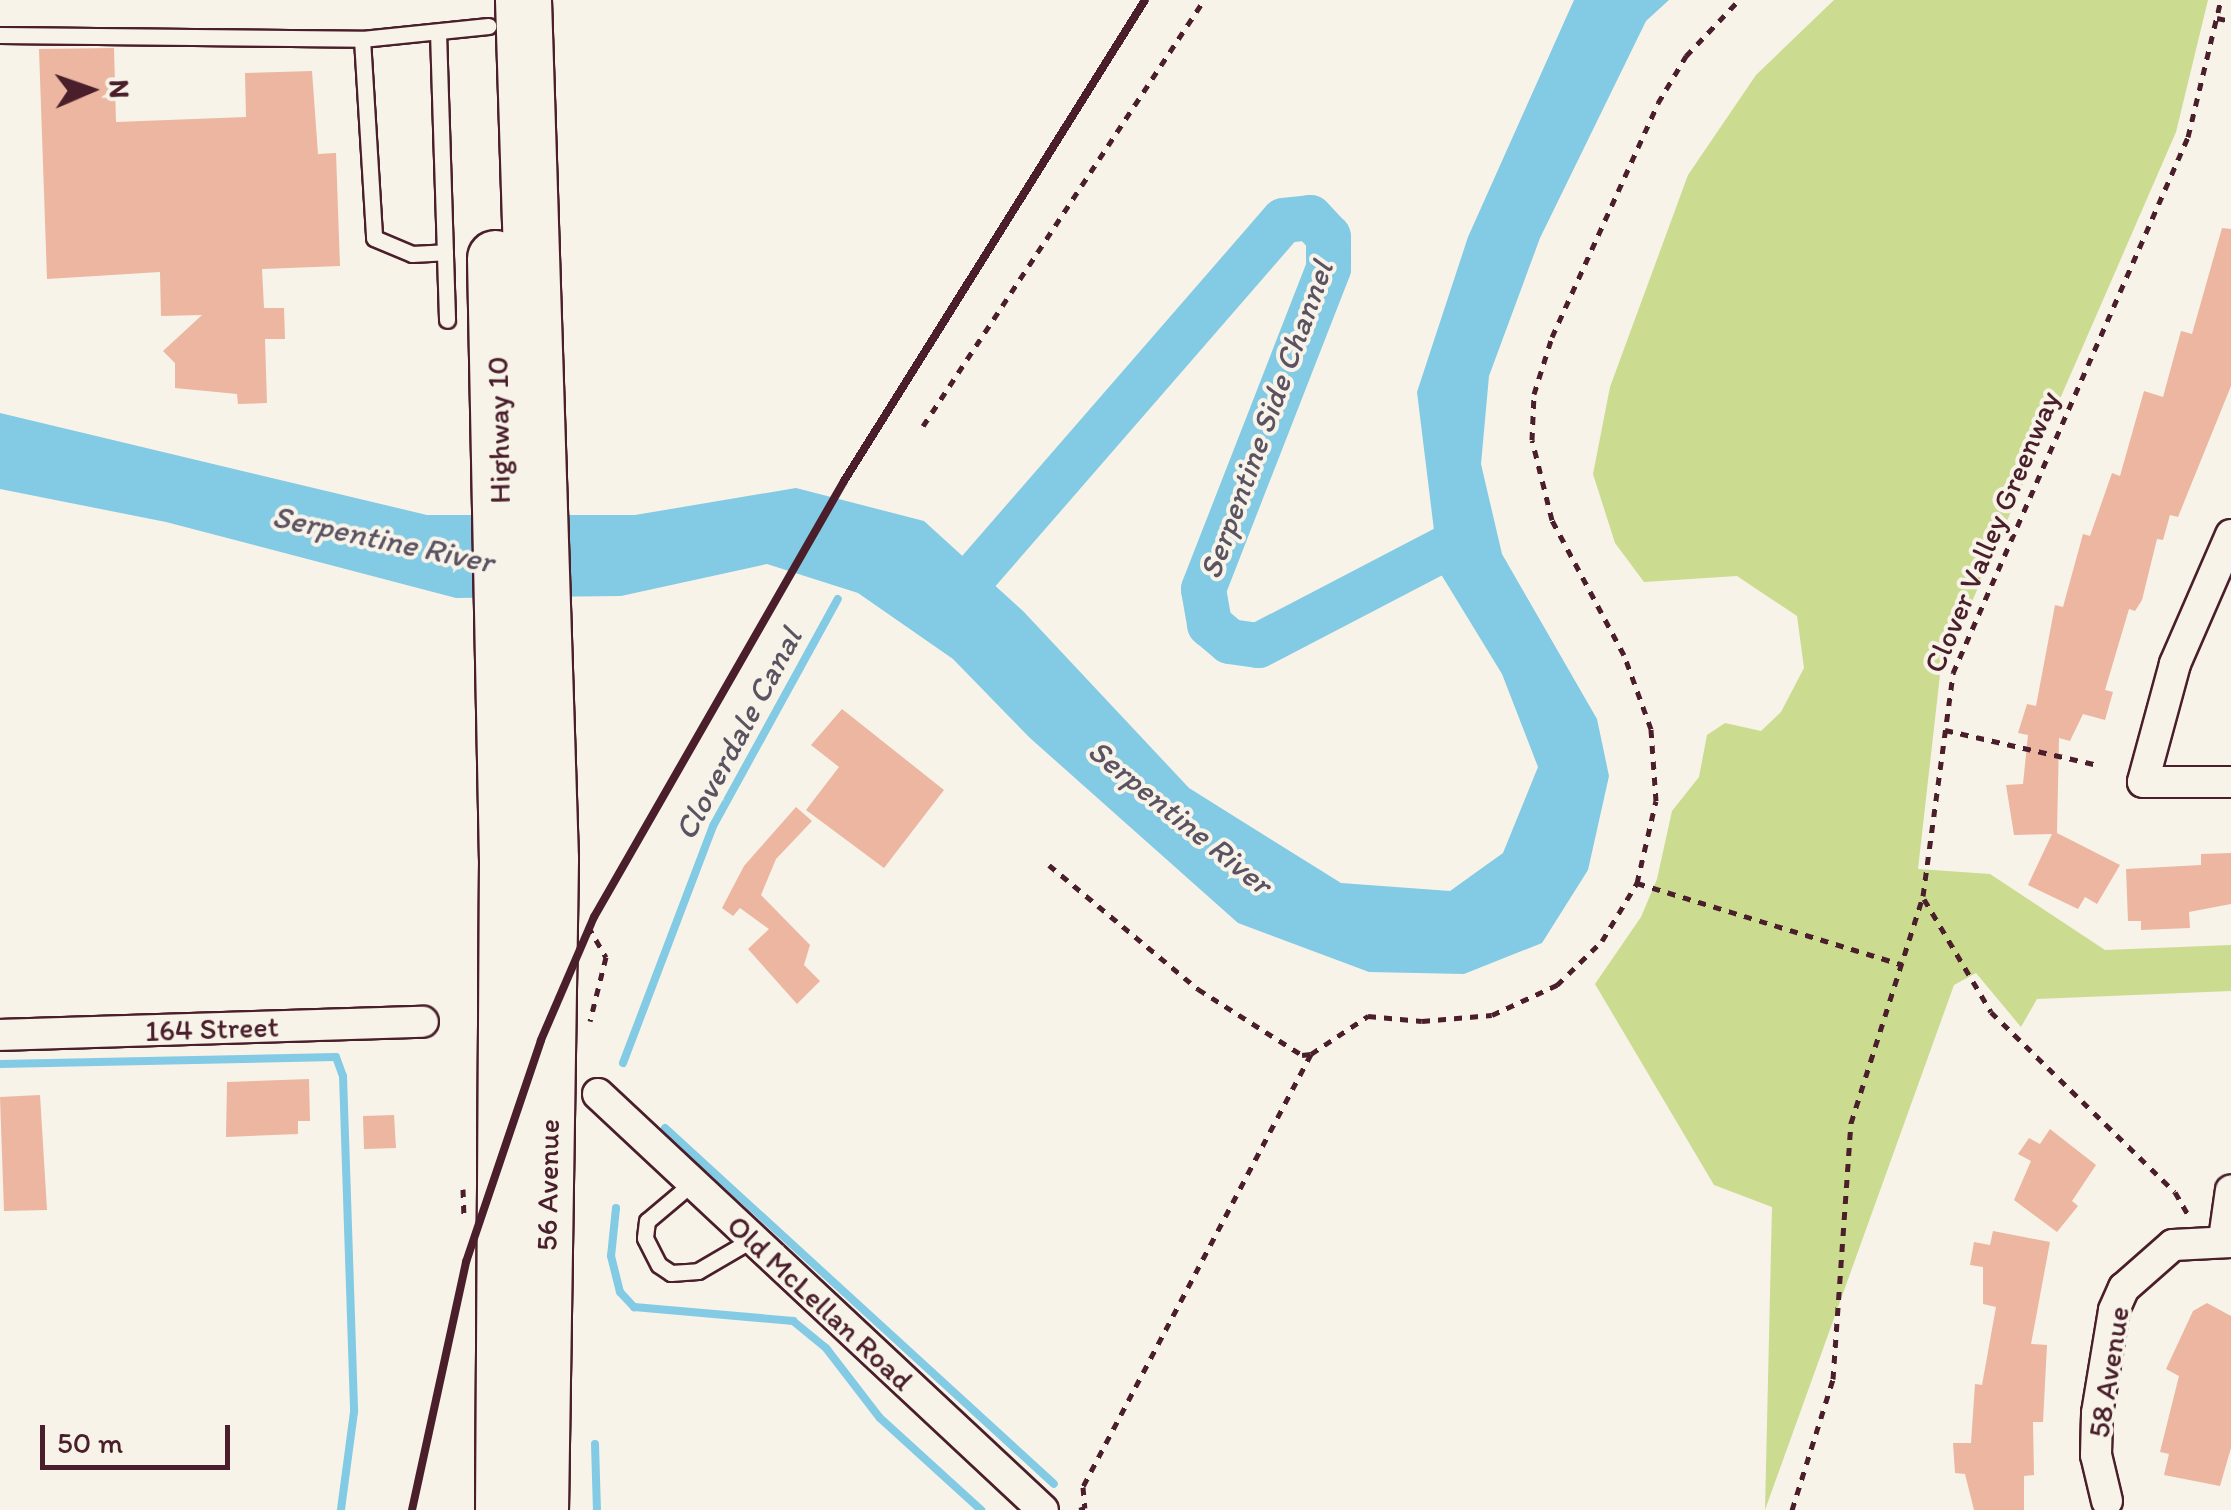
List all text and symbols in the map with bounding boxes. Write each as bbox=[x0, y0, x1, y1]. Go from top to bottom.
north arrow bbox=[40, 40, 140, 140]
text: N bbox=[103, 79, 137, 99]
water label: Serpentine Side Channel bbox=[1191, 256, 1341, 584]
street label: Highway 10 bbox=[480, 356, 518, 504]
street label: Clover Valley Greenway bbox=[1917, 386, 2067, 678]
water label: Serpentine River bbox=[269, 497, 497, 581]
water label: Cloverdale Canal bbox=[666, 621, 810, 847]
water label: Serpentine River bbox=[1081, 731, 1279, 903]
street label: 164 Street bbox=[144, 1009, 280, 1049]
street label: 56 Avenue bbox=[529, 1119, 567, 1251]
street label: Old McLellan Road bbox=[720, 1208, 920, 1398]
street label: 58 Avenue bbox=[2081, 1304, 2137, 1440]
scale bar bbox=[45, 1405, 235, 1467]
text: 50 m bbox=[57, 1424, 123, 1461]

